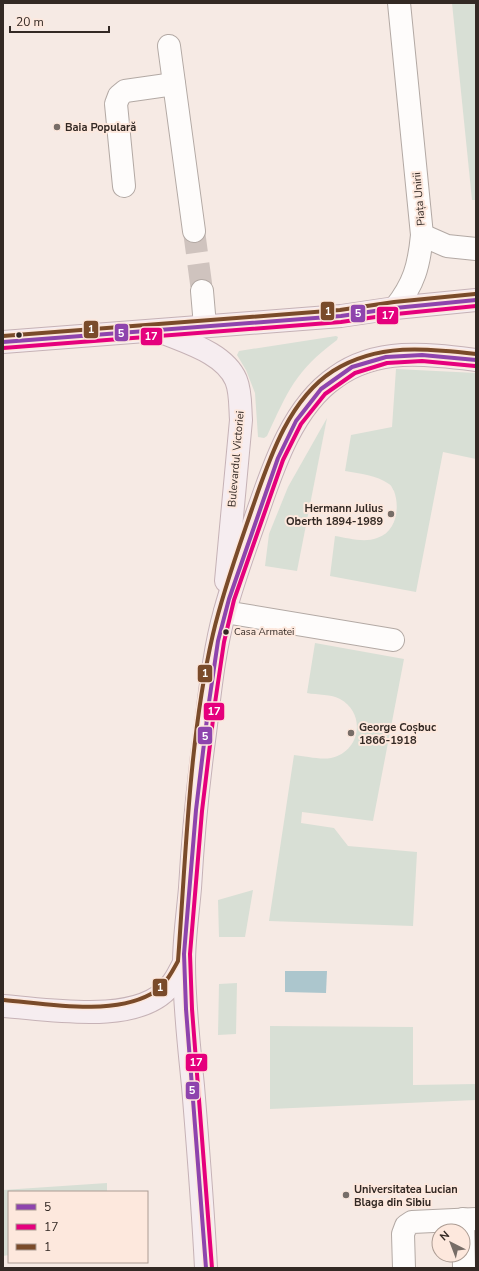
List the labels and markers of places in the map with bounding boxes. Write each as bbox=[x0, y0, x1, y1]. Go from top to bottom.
place label: Baia Populară bbox=[65, 120, 136, 135]
marker: Baia Populară bbox=[52, 122, 62, 132]
unlabelled marker bbox=[14, 330, 24, 340]
place label: Hermann Julius Oberth 1894-1989 bbox=[286, 501, 383, 529]
marker: Hermann Julius Oberth 1894-1989 bbox=[386, 509, 396, 519]
place label: Casa Armatei bbox=[234, 625, 294, 639]
marker: Casa Armatei bbox=[221, 627, 231, 637]
place label: George Coșbuc 1866-1918 bbox=[359, 720, 437, 748]
marker: George Coșbuc 1866-1918 bbox=[346, 728, 356, 738]
place label: Universitatea Lucian Blaga din Sibiu bbox=[354, 1182, 458, 1210]
marker: Universitatea Lucian Blaga din Sibiu bbox=[341, 1190, 351, 1200]

